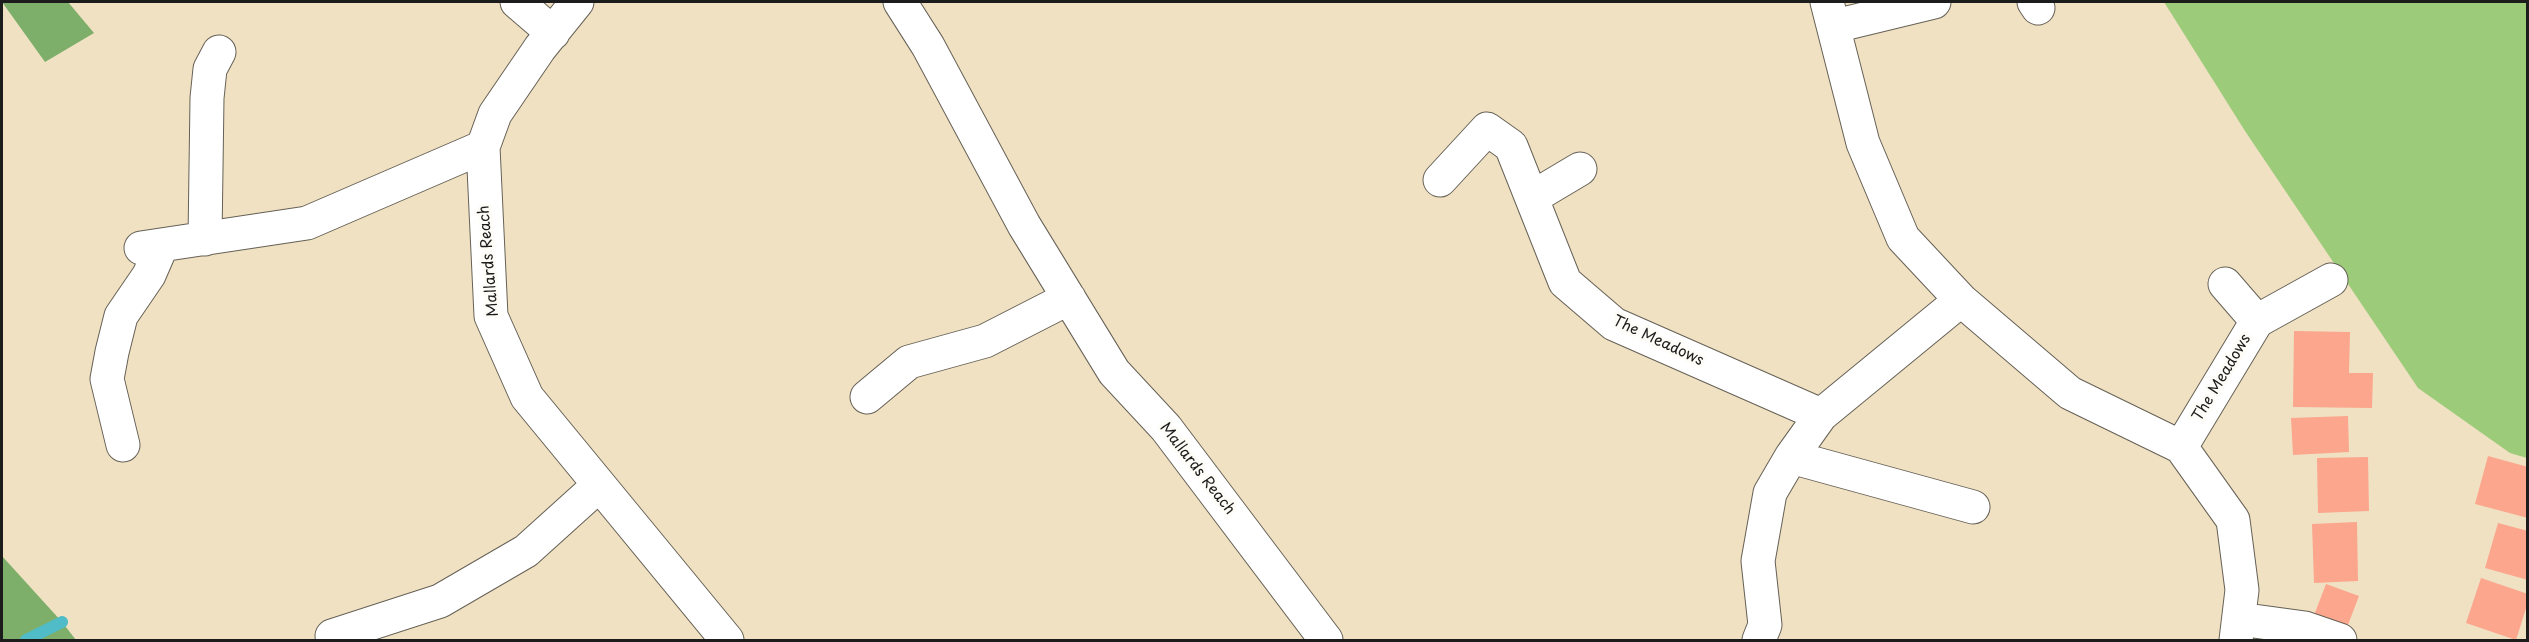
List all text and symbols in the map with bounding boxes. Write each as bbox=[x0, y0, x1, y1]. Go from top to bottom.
street label: Mallards Reach bbox=[475, 205, 503, 317]
street label: The Meadows bbox=[1610, 312, 1706, 370]
street label: The Meadows bbox=[2189, 331, 2255, 425]
street label: Mallards Reach bbox=[1156, 420, 1238, 518]

